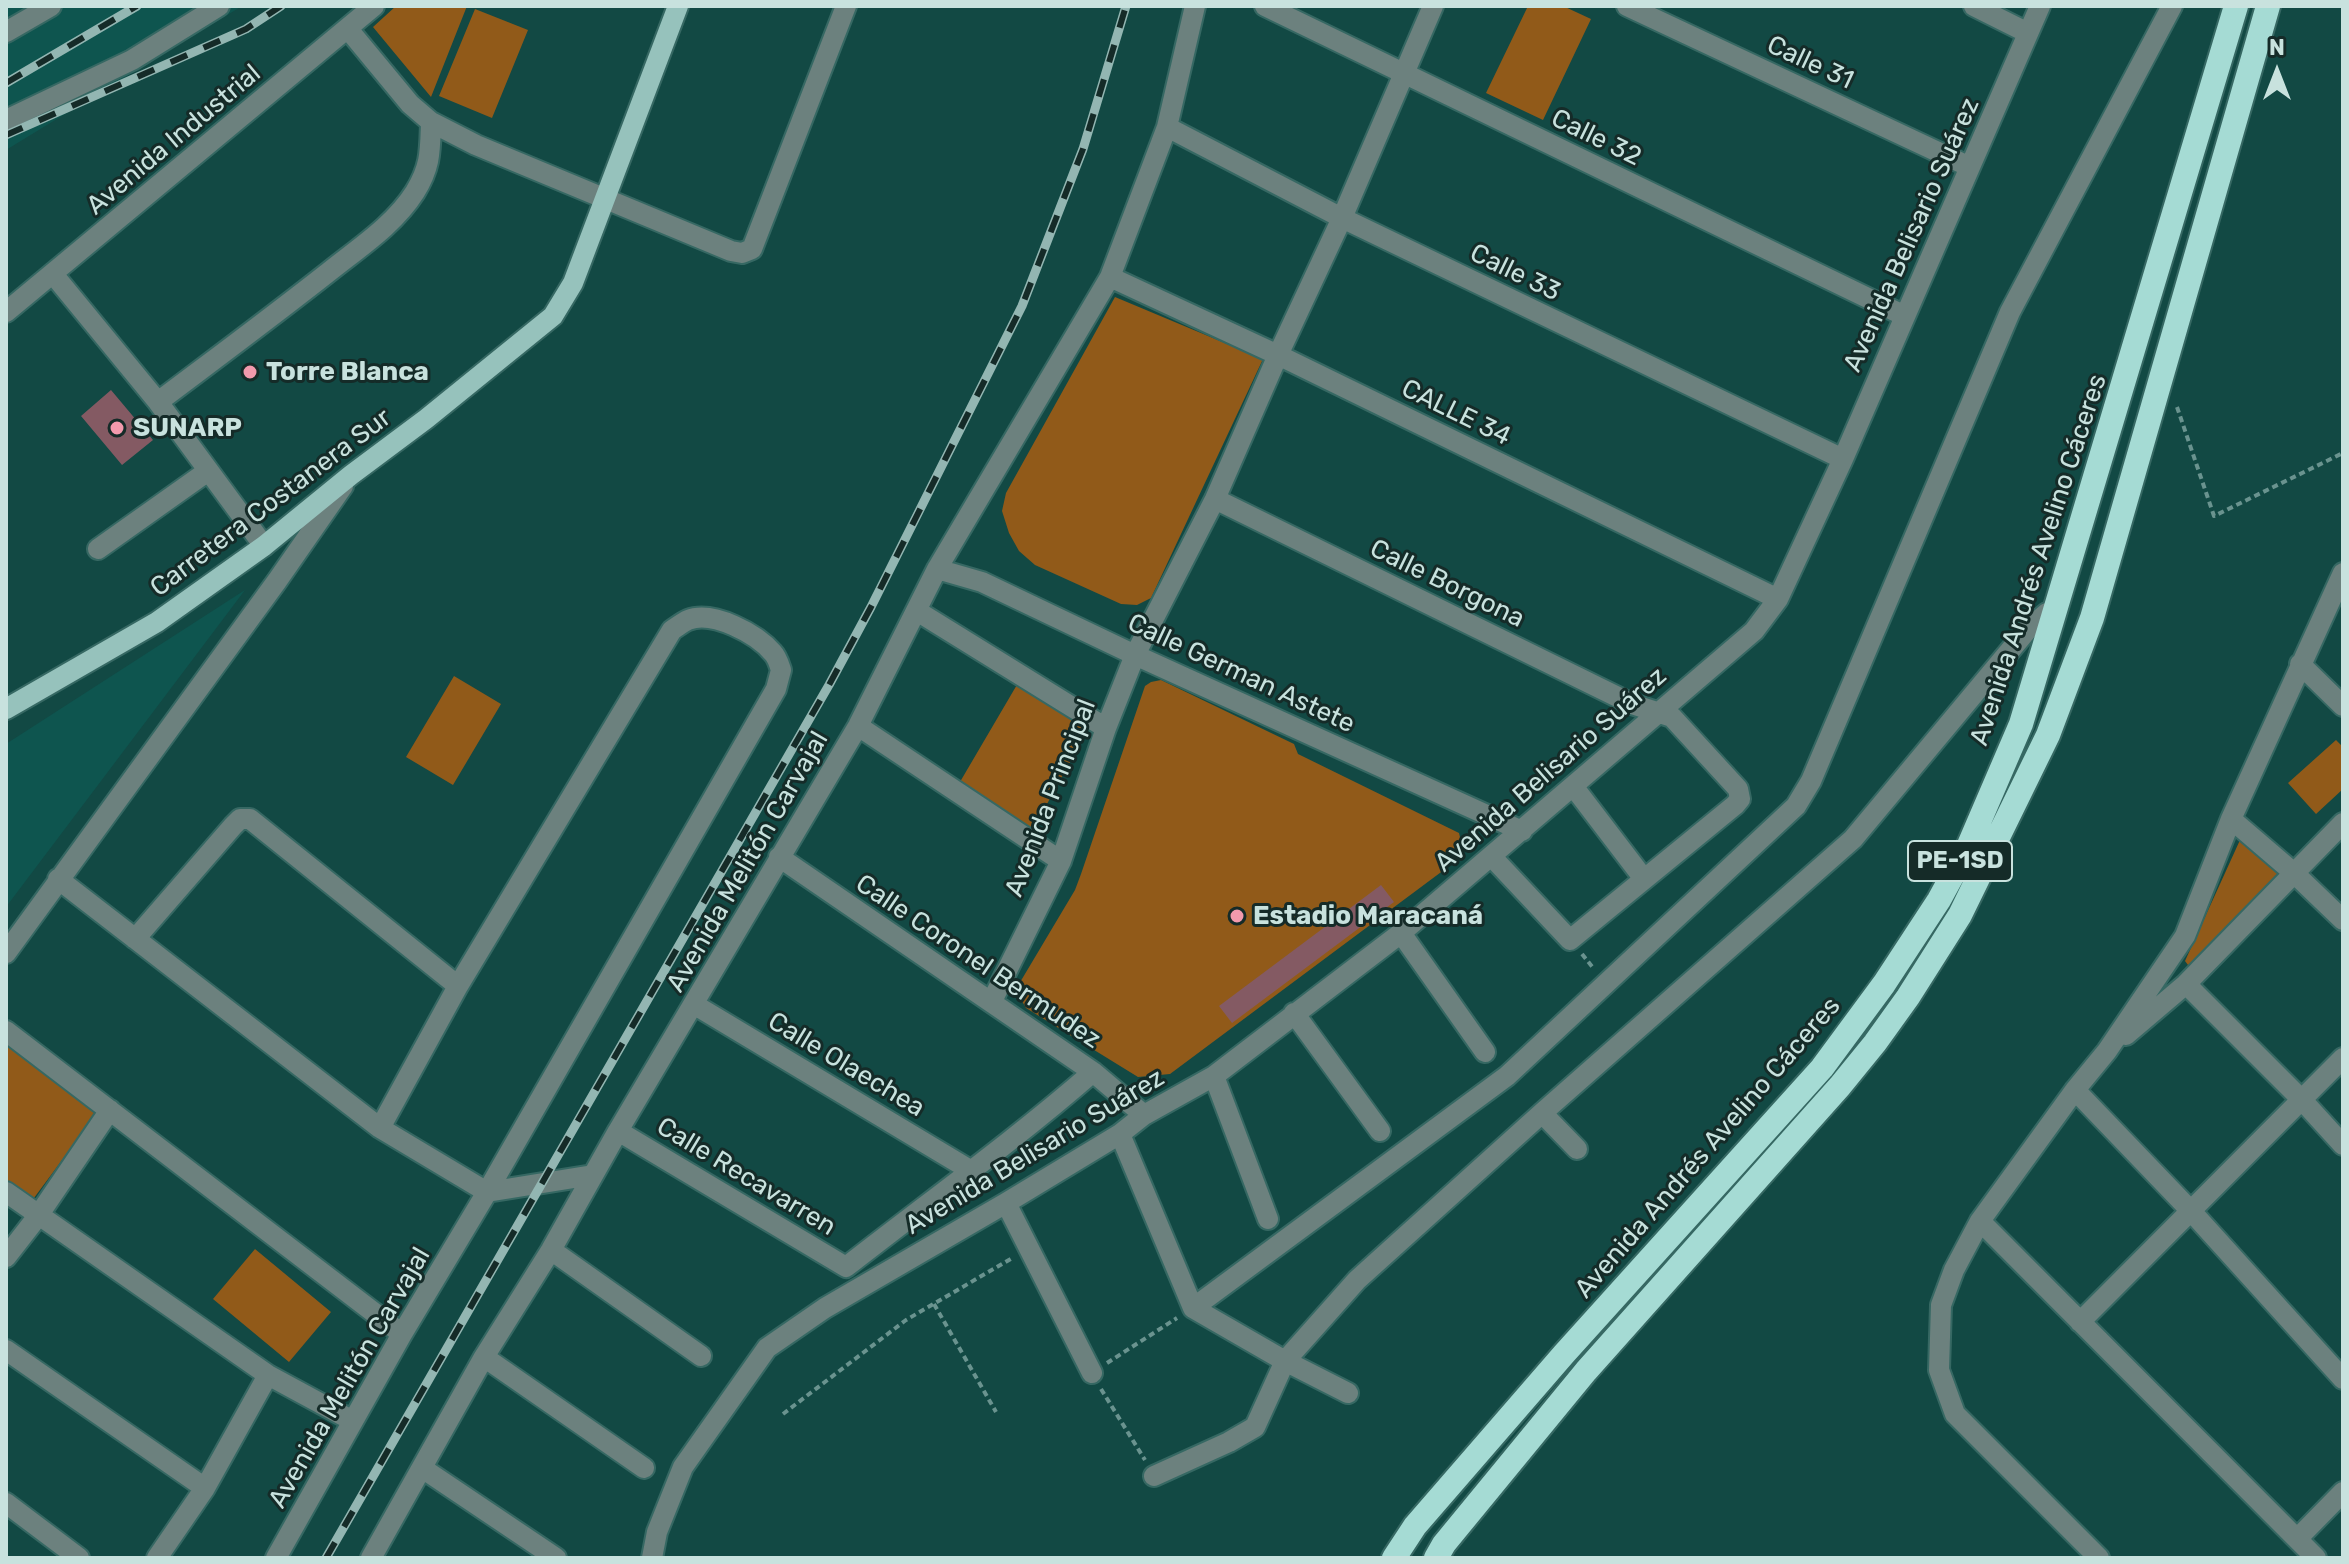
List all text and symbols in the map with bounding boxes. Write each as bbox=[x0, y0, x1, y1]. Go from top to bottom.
street label: Calle 31 bbox=[1762, 30, 1858, 96]
north arrow bbox=[2237, 32, 2317, 112]
text: N bbox=[2269, 34, 2285, 61]
street label: Avenida Industrial bbox=[81, 58, 267, 222]
street label: Avenida Belisario Suárez bbox=[1837, 93, 1987, 377]
street label: Calle 32 bbox=[1546, 103, 1646, 173]
street label: Calle 33 bbox=[1465, 238, 1565, 308]
place label: Torre Blanca bbox=[266, 356, 429, 388]
marker: Torre Blanca bbox=[241, 363, 259, 381]
street label: Avenida Andrés Avelino Cáceres bbox=[1964, 370, 2114, 750]
street label: CALLE 34 bbox=[1396, 373, 1516, 453]
street label: Carretera Costanera Sur bbox=[145, 402, 397, 604]
place label: SUNARP bbox=[133, 412, 242, 444]
marker: SUNARP bbox=[108, 419, 126, 437]
street label: Calle Borgona bbox=[1365, 533, 1529, 635]
street label: Calle German Astete bbox=[1122, 608, 1360, 740]
street label: Avenida Belisario Suárez bbox=[1429, 661, 1673, 879]
street label: Avenida Principal bbox=[999, 695, 1103, 901]
street label: Avenida Melitón Carvajal bbox=[661, 726, 835, 998]
road number: PE-1SD bbox=[1908, 841, 2012, 881]
street label: Calle Coronel Bermudez bbox=[850, 868, 1106, 1056]
place label: Estadio Maracaná bbox=[1253, 900, 1483, 932]
marker: Estadio Maracaná bbox=[1228, 907, 1246, 925]
street label: Avenida Andrés Avelino Cáceres bbox=[1569, 991, 1847, 1305]
street label: Calle Olaechea bbox=[762, 1006, 930, 1124]
street label: Avenida Belisario Suárez bbox=[900, 1062, 1170, 1242]
street label: Calle Recavarren bbox=[651, 1111, 841, 1243]
street label: Avenida Melitón Carvajal bbox=[263, 1242, 437, 1514]

